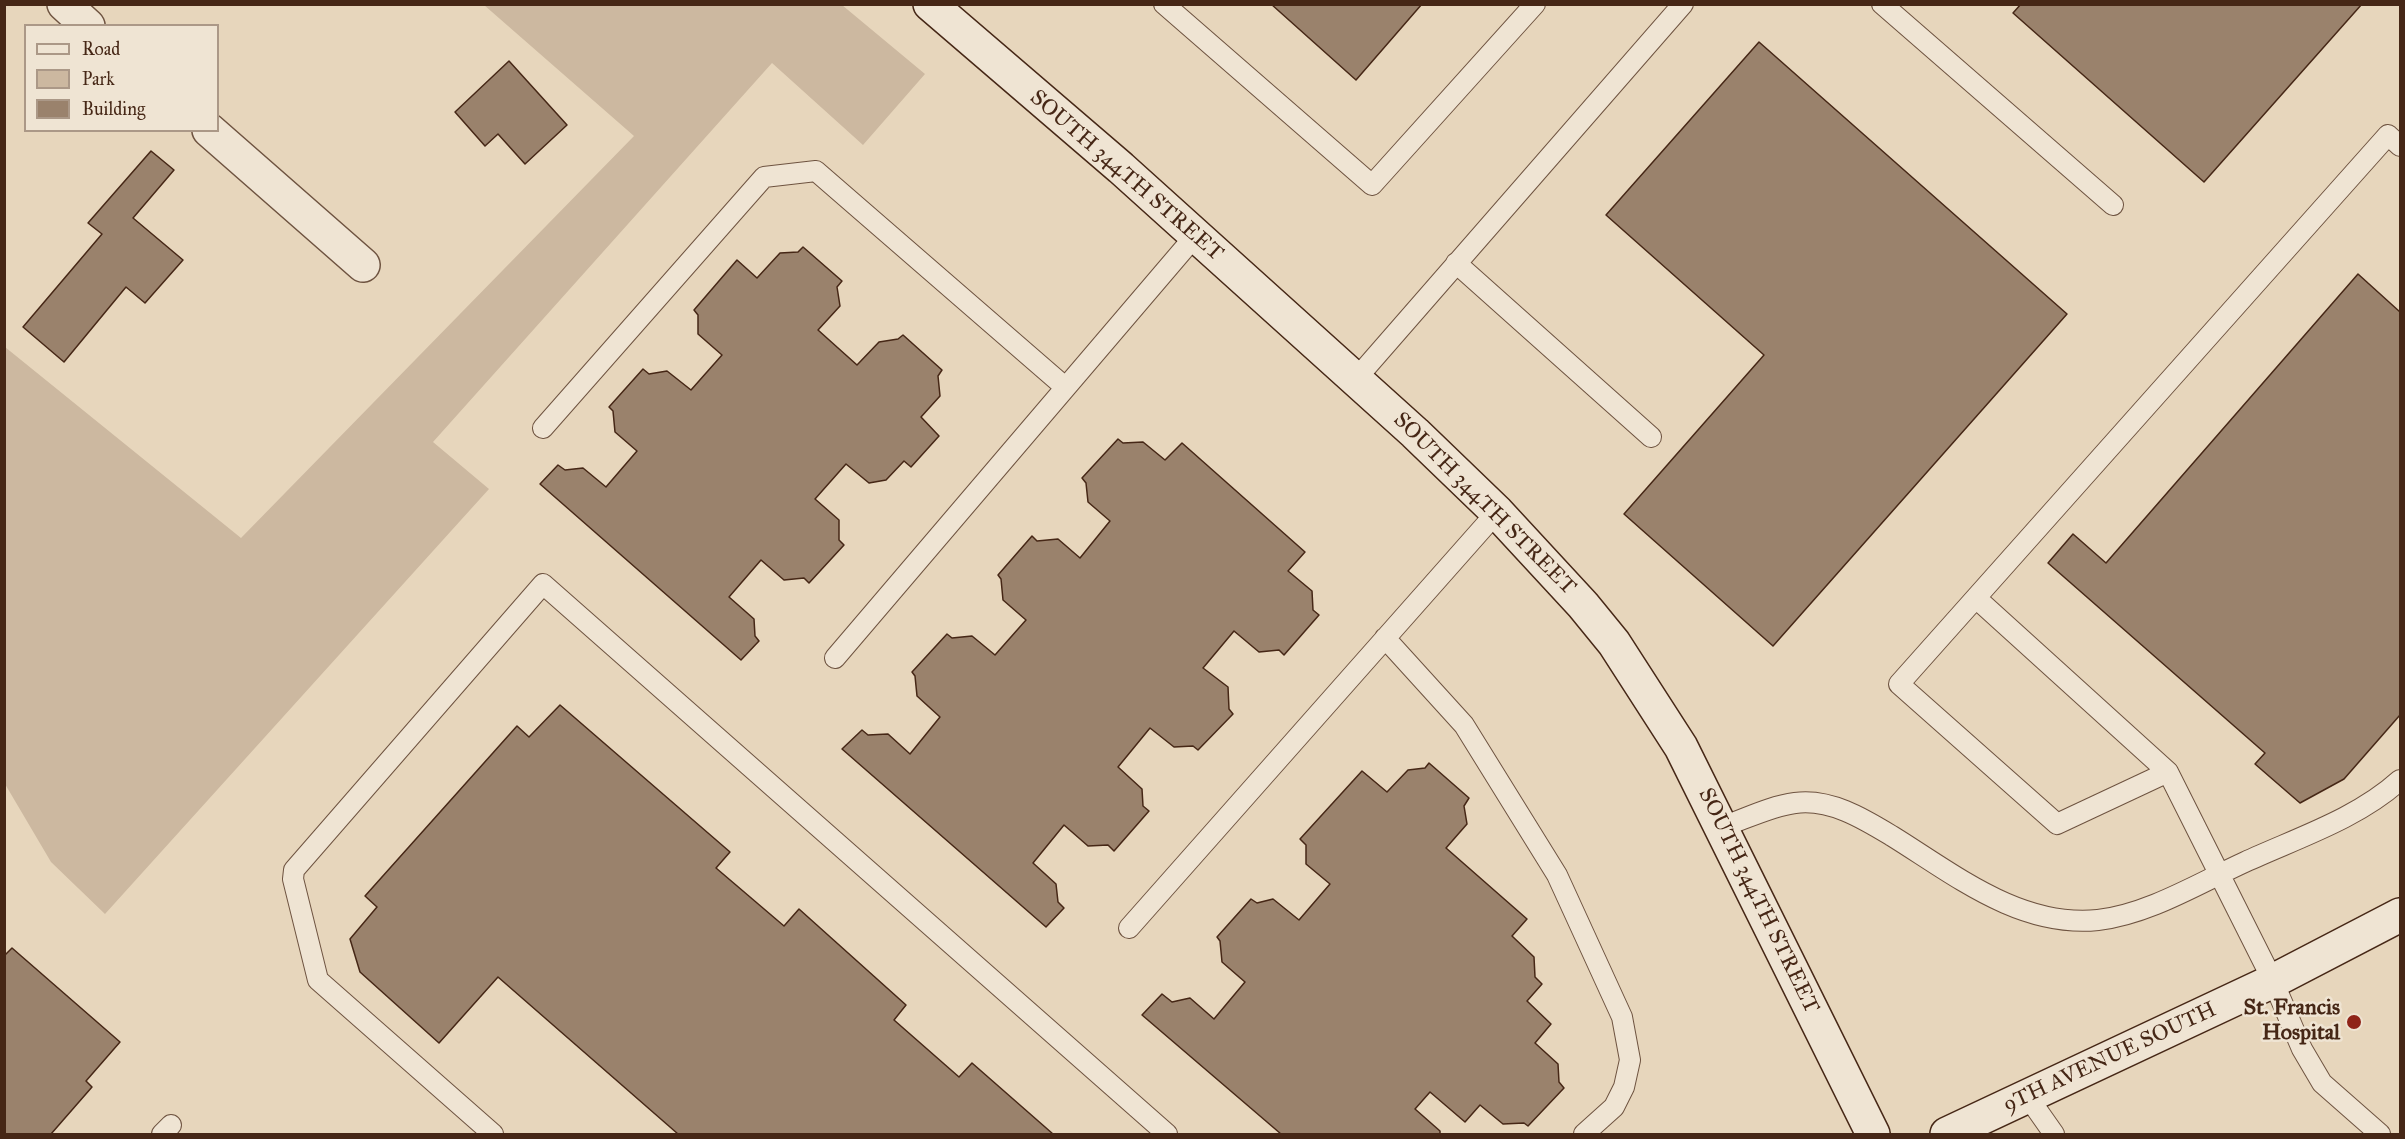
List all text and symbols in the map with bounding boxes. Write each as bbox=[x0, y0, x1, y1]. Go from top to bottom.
legend bbox=[24, 24, 219, 132]
text: Road bbox=[82, 38, 120, 60]
text: Park bbox=[82, 68, 115, 90]
street label: SOUTH 344TH STREET bbox=[1024, 85, 1228, 267]
text: Building bbox=[82, 98, 145, 120]
street label: SOUTH 344TH STREET bbox=[1387, 407, 1581, 601]
street label: SOUTH 344TH STREET bbox=[1692, 784, 1824, 1018]
place label: St. Francis Hospital bbox=[2244, 996, 2340, 1048]
street label: 9TH AVENUE SOUTH bbox=[1999, 997, 2221, 1119]
marker: St. Francis Hospital bbox=[2345, 1013, 2363, 1031]

